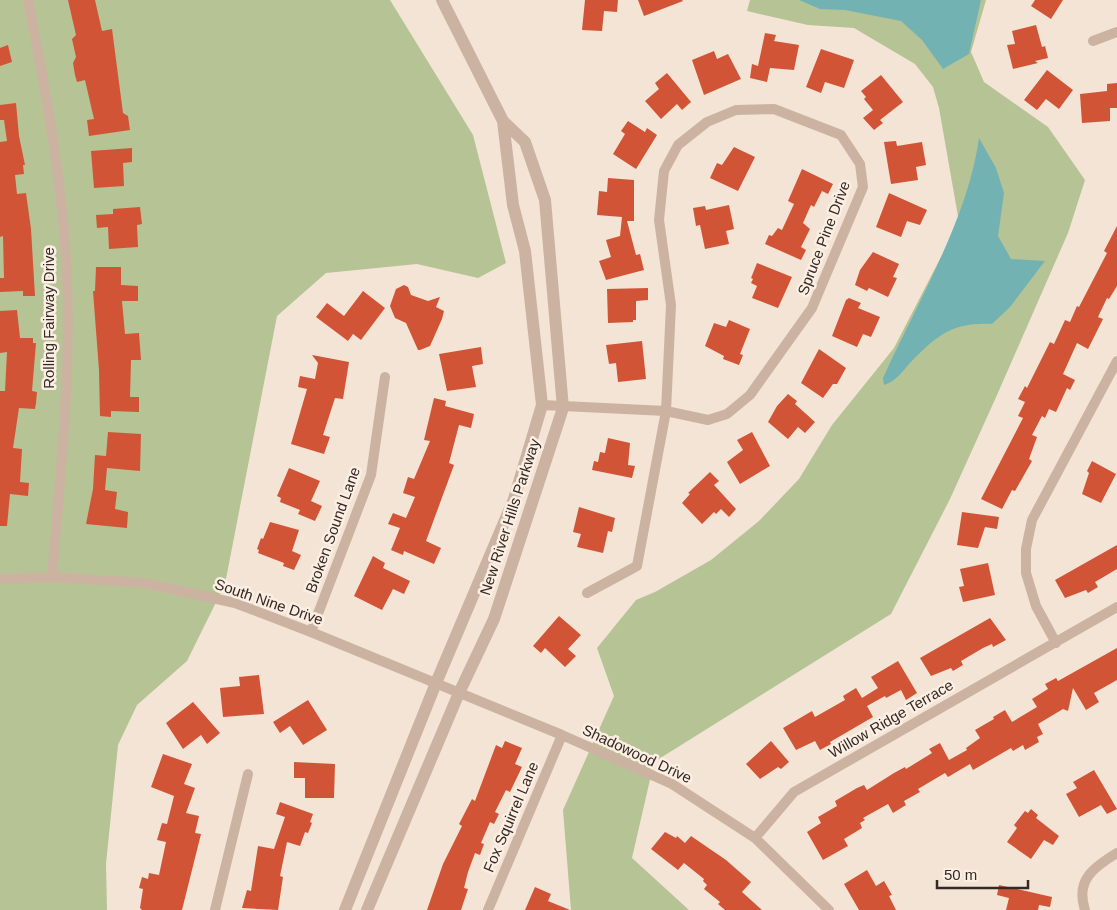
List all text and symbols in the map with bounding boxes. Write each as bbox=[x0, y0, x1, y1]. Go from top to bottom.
street label: Spruce Pine Drive bbox=[794, 178, 853, 297]
street label: Rolling Fairway Drive bbox=[40, 247, 57, 389]
street label: New River Hills Parkway bbox=[476, 436, 543, 597]
street label: Broken Sound Lane bbox=[302, 465, 363, 595]
street label: South Nine Drive bbox=[213, 575, 326, 628]
street label: Willow Ridge Terrace bbox=[826, 676, 956, 761]
street label: Shadowood Drive bbox=[580, 721, 694, 786]
street label: Fox Squirrel Lane bbox=[480, 759, 541, 875]
scale bar bbox=[937, 858, 1028, 890]
text: 50 m bbox=[944, 866, 977, 883]

